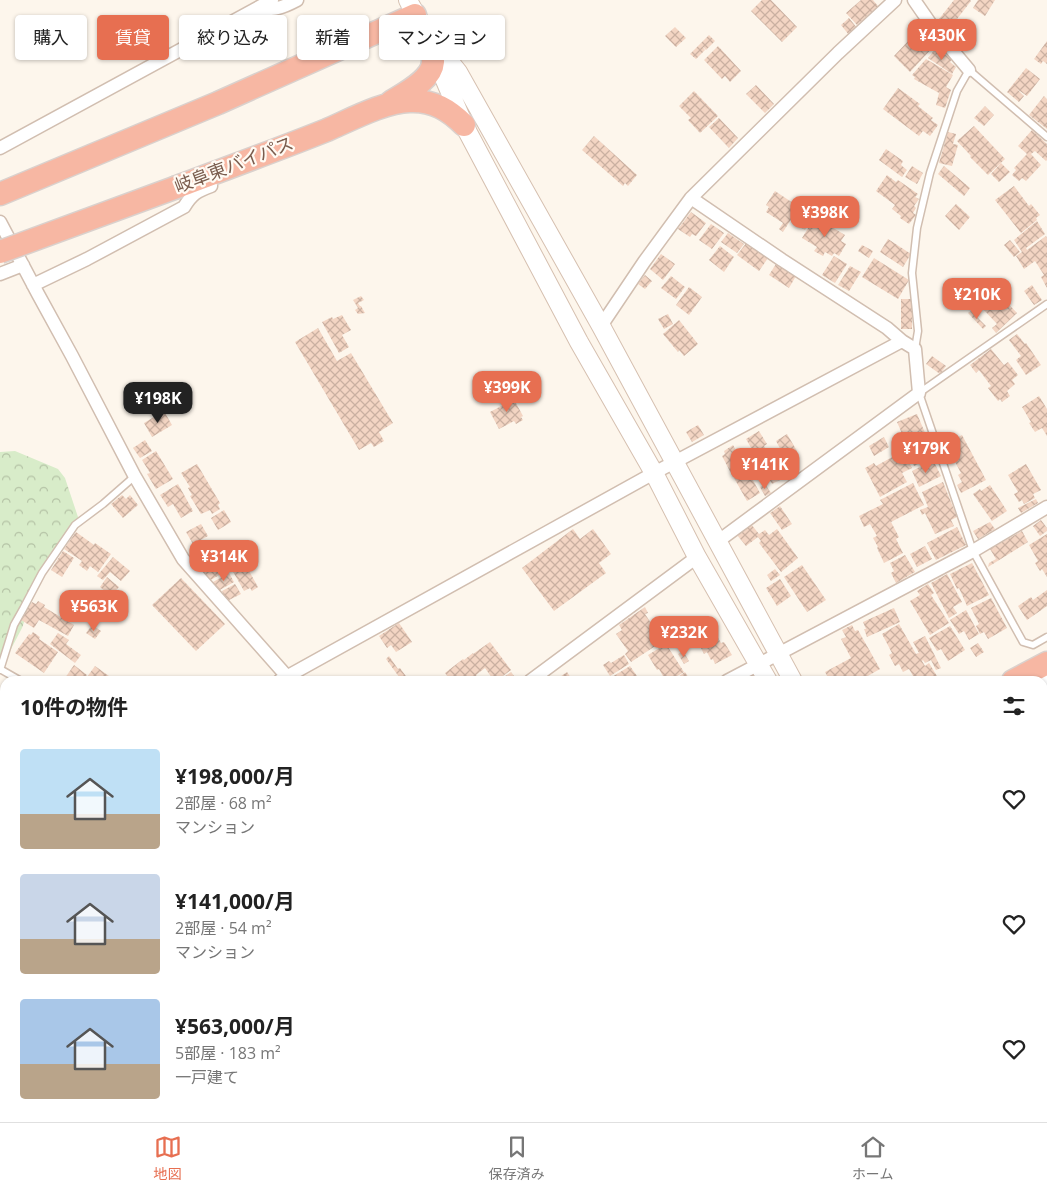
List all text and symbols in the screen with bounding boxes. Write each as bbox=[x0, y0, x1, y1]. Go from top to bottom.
chip: 購入 bbox=[15, 15, 87, 60]
chip: 賃貸 bbox=[97, 15, 169, 60]
chip: 絞り込み bbox=[179, 15, 287, 60]
chip: 新着 bbox=[297, 15, 369, 60]
chip: マンション bbox=[379, 15, 505, 60]
pin: ¥430K bbox=[907, 18, 977, 61]
text: ¥430K bbox=[918, 24, 966, 46]
street label: 岐阜東バイパス bbox=[171, 130, 297, 198]
pin: ¥398K bbox=[790, 196, 860, 238]
text: ¥398K bbox=[801, 201, 849, 223]
pin: ¥210K bbox=[942, 278, 1012, 320]
text: ¥210K bbox=[953, 283, 1001, 305]
pin: ¥399K bbox=[472, 370, 542, 413]
text: ¥399K bbox=[483, 376, 531, 398]
pin: ¥198K bbox=[123, 382, 193, 424]
text: ¥198K bbox=[134, 387, 182, 409]
pin: ¥179K bbox=[891, 432, 961, 474]
text: ¥179K bbox=[902, 437, 950, 459]
pin: ¥141K bbox=[730, 448, 800, 490]
text: ¥141K bbox=[741, 453, 789, 475]
pin: ¥314K bbox=[189, 540, 259, 582]
text: ¥314K bbox=[200, 545, 248, 567]
pin: ¥563K bbox=[59, 590, 129, 632]
text: ¥563K bbox=[70, 595, 118, 617]
pin: ¥232K bbox=[649, 616, 719, 658]
text: ¥232K bbox=[660, 621, 708, 643]
icon: filters bbox=[1000, 692, 1028, 720]
text: 10件の物件 bbox=[20, 693, 128, 721]
text: ¥198,000/月 bbox=[175, 762, 295, 790]
icon: home bbox=[60, 769, 120, 829]
icon: heart bbox=[1000, 785, 1028, 813]
text: 2部屋 · 68 m² bbox=[175, 792, 272, 814]
text: マンション bbox=[175, 816, 255, 838]
text: ¥141,000/月 bbox=[175, 887, 295, 915]
icon: home bbox=[60, 894, 120, 954]
icon: heart bbox=[1000, 910, 1028, 938]
text: 2部屋 · 54 m² bbox=[175, 917, 272, 939]
text: マンション bbox=[175, 941, 255, 963]
text: ¥563,000/月 bbox=[175, 1012, 295, 1040]
icon: home bbox=[60, 1019, 120, 1079]
icon: heart bbox=[1000, 1035, 1028, 1063]
text: 5部屋 · 183 m² bbox=[175, 1042, 281, 1064]
text: 一戸建て bbox=[175, 1066, 239, 1088]
tab: 地図 bbox=[154, 1133, 182, 1183]
tab: 保存済み bbox=[489, 1133, 545, 1183]
tab: ホーム bbox=[852, 1133, 893, 1183]

